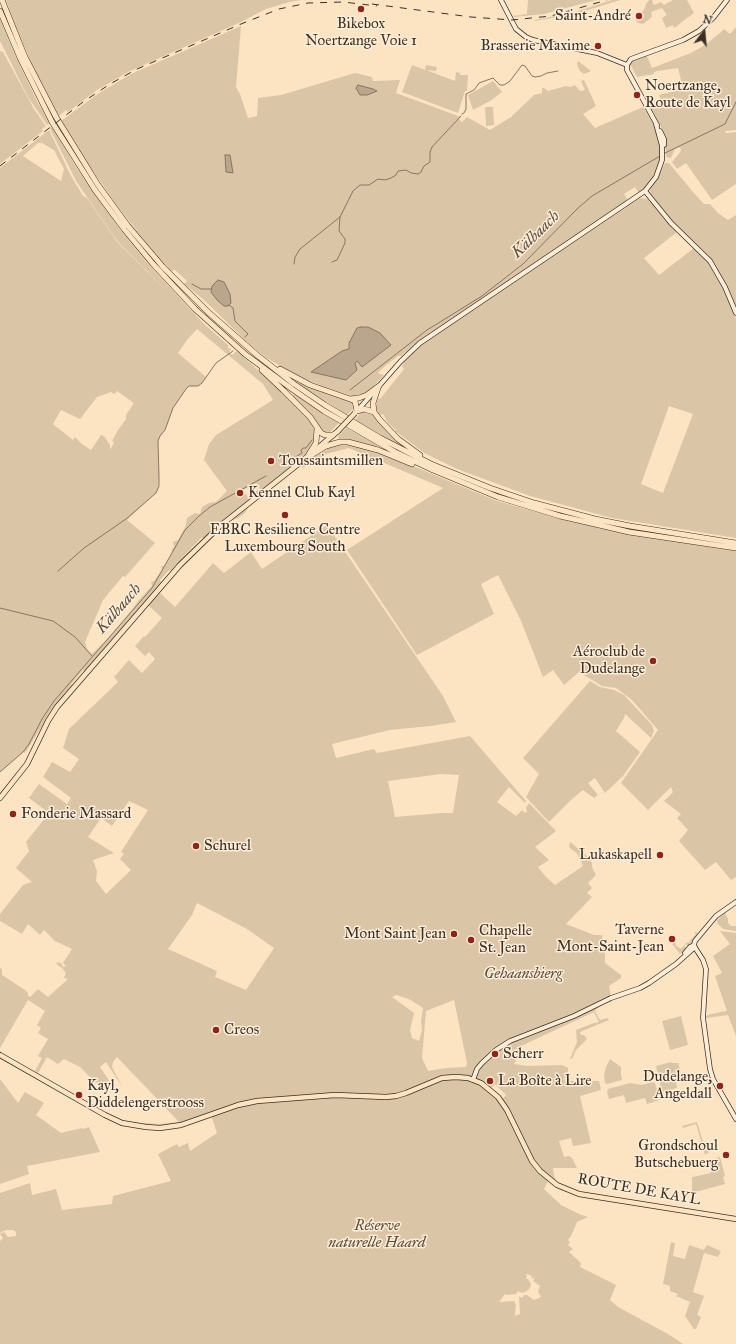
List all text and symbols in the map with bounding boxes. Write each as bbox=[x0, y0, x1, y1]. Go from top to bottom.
marker: Bikebox Noertzange Voie 1 bbox=[356, 4, 366, 14]
place label: Saint-André bbox=[555, 7, 631, 25]
marker: Saint-André bbox=[634, 11, 644, 21]
north arrow bbox=[684, 12, 724, 52]
text: N bbox=[701, 12, 714, 28]
place label: Bikebox Noertzange Voie 1 bbox=[305, 15, 417, 50]
place label: Brasserie Maxime bbox=[480, 37, 590, 55]
marker: Brasserie Maxime bbox=[593, 41, 603, 51]
place label: Noertzange, Route de Kayl bbox=[645, 77, 731, 112]
marker: Noertzange, Route de Kayl bbox=[632, 90, 642, 100]
water label: Kälbaach bbox=[508, 207, 564, 263]
place label: Toussaintsmillen bbox=[279, 452, 383, 470]
marker: Toussaintsmillen bbox=[266, 456, 276, 466]
place label: Kennel Club Kayl bbox=[248, 484, 355, 502]
marker: Kennel Club Kayl bbox=[235, 488, 245, 498]
marker: EBRC Resilience Centre Luxembourg South bbox=[280, 510, 290, 520]
place label: EBRC Resilience Centre Luxembourg South bbox=[210, 521, 360, 556]
water label: Kälbaach bbox=[92, 580, 146, 638]
place label: Aéroclub de Dudelange bbox=[573, 643, 645, 678]
marker: Aéroclub de Dudelange bbox=[648, 656, 658, 666]
place label: Fonderie Massard bbox=[21, 805, 131, 823]
marker: Fonderie Massard bbox=[8, 809, 18, 819]
place label: Schurel bbox=[204, 837, 251, 855]
marker: Schurel bbox=[191, 841, 201, 851]
place label: Lukaskapell bbox=[579, 846, 652, 864]
marker: Lukaskapell bbox=[655, 850, 665, 860]
place label: Taverne Mont-Saint-Jean bbox=[556, 921, 664, 956]
place label: Chapelle St. Jean bbox=[479, 922, 532, 957]
place label: Mont Saint Jean bbox=[344, 925, 446, 943]
marker: Mont Saint Jean bbox=[449, 929, 459, 939]
marker: Taverne Mont-Saint-Jean bbox=[667, 934, 677, 944]
marker: Chapelle St. Jean bbox=[466, 935, 476, 945]
park label: Gehaansbierg bbox=[484, 965, 562, 983]
place label: Creos bbox=[224, 1021, 259, 1039]
marker: Creos bbox=[211, 1025, 221, 1035]
place label: Scherr bbox=[503, 1045, 544, 1063]
marker: Scherr bbox=[490, 1049, 500, 1059]
place label: Dudelange, Angeldall bbox=[643, 1068, 712, 1103]
place label: La Boîte à Lire bbox=[498, 1072, 592, 1090]
marker: La Boîte à Lire bbox=[485, 1076, 495, 1086]
place label: Kayl, Diddelengerstrooss bbox=[87, 1077, 204, 1112]
marker: Dudelange, Angeldall bbox=[715, 1081, 725, 1091]
marker: Kayl, Diddelengerstrooss bbox=[74, 1090, 84, 1100]
place label: Grondschoul Butschebuerg bbox=[634, 1137, 718, 1172]
marker: Grondschoul Butschebuerg bbox=[721, 1150, 731, 1160]
street label: ROUTE DE KAYL bbox=[576, 1170, 702, 1210]
park label: Réserve naturelle Haard bbox=[328, 1217, 426, 1252]

